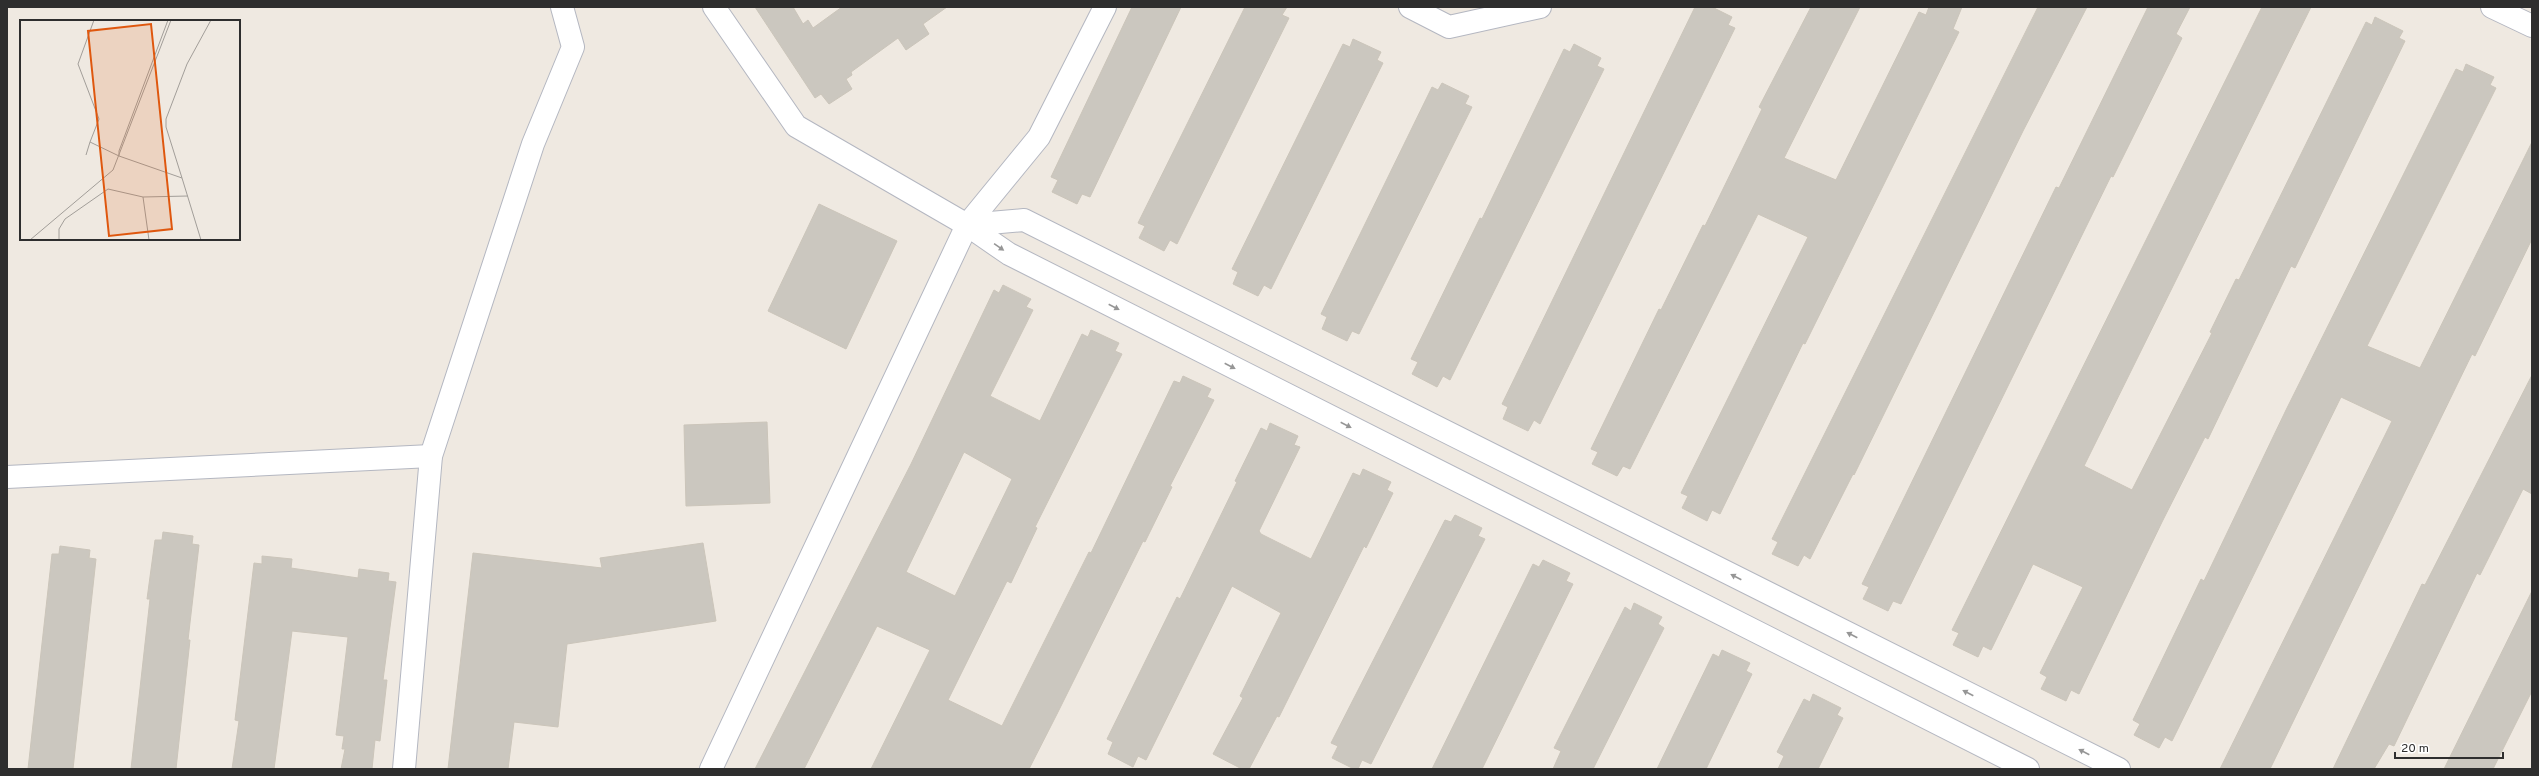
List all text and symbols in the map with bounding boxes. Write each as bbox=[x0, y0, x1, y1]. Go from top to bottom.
inset map bbox=[20, 20, 240, 240]
one-way arrow bbox=[994, 243, 1004, 251]
one-way arrow bbox=[1108, 304, 1120, 311]
one-way arrow bbox=[1224, 363, 1236, 369]
one-way arrow bbox=[1340, 421, 1352, 428]
one-way arrow bbox=[1730, 573, 1742, 580]
one-way arrow bbox=[1846, 632, 1858, 638]
one-way arrow bbox=[1963, 690, 1974, 696]
scale bar bbox=[2395, 734, 2503, 760]
text: 20 m bbox=[2401, 741, 2429, 757]
one-way arrow bbox=[2079, 748, 2090, 755]

